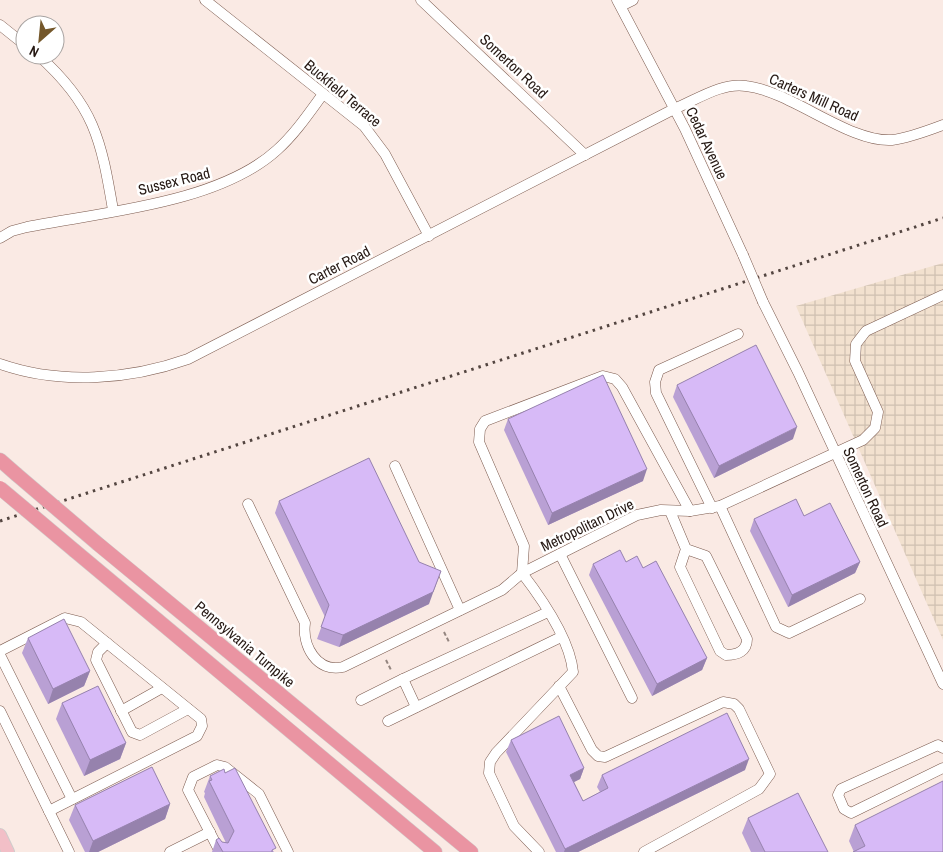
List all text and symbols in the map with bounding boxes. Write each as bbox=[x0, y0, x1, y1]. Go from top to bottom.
north arrow bbox=[15, 15, 65, 65]
street label: Somerton Road bbox=[475, 29, 553, 103]
text: N bbox=[26, 42, 42, 61]
street label: Buckfield Terrace bbox=[300, 54, 386, 132]
street label: Carters Mill Road bbox=[766, 68, 862, 126]
street label: Cedar Avenue bbox=[681, 103, 733, 183]
street label: Sussex Road bbox=[136, 162, 212, 200]
street label: Carter Road bbox=[304, 240, 374, 290]
street label: Somerton Road bbox=[838, 444, 894, 530]
street label: Metropolitan Drive bbox=[537, 493, 637, 557]
street label: Pennsylvania Turnpike bbox=[191, 596, 300, 692]

